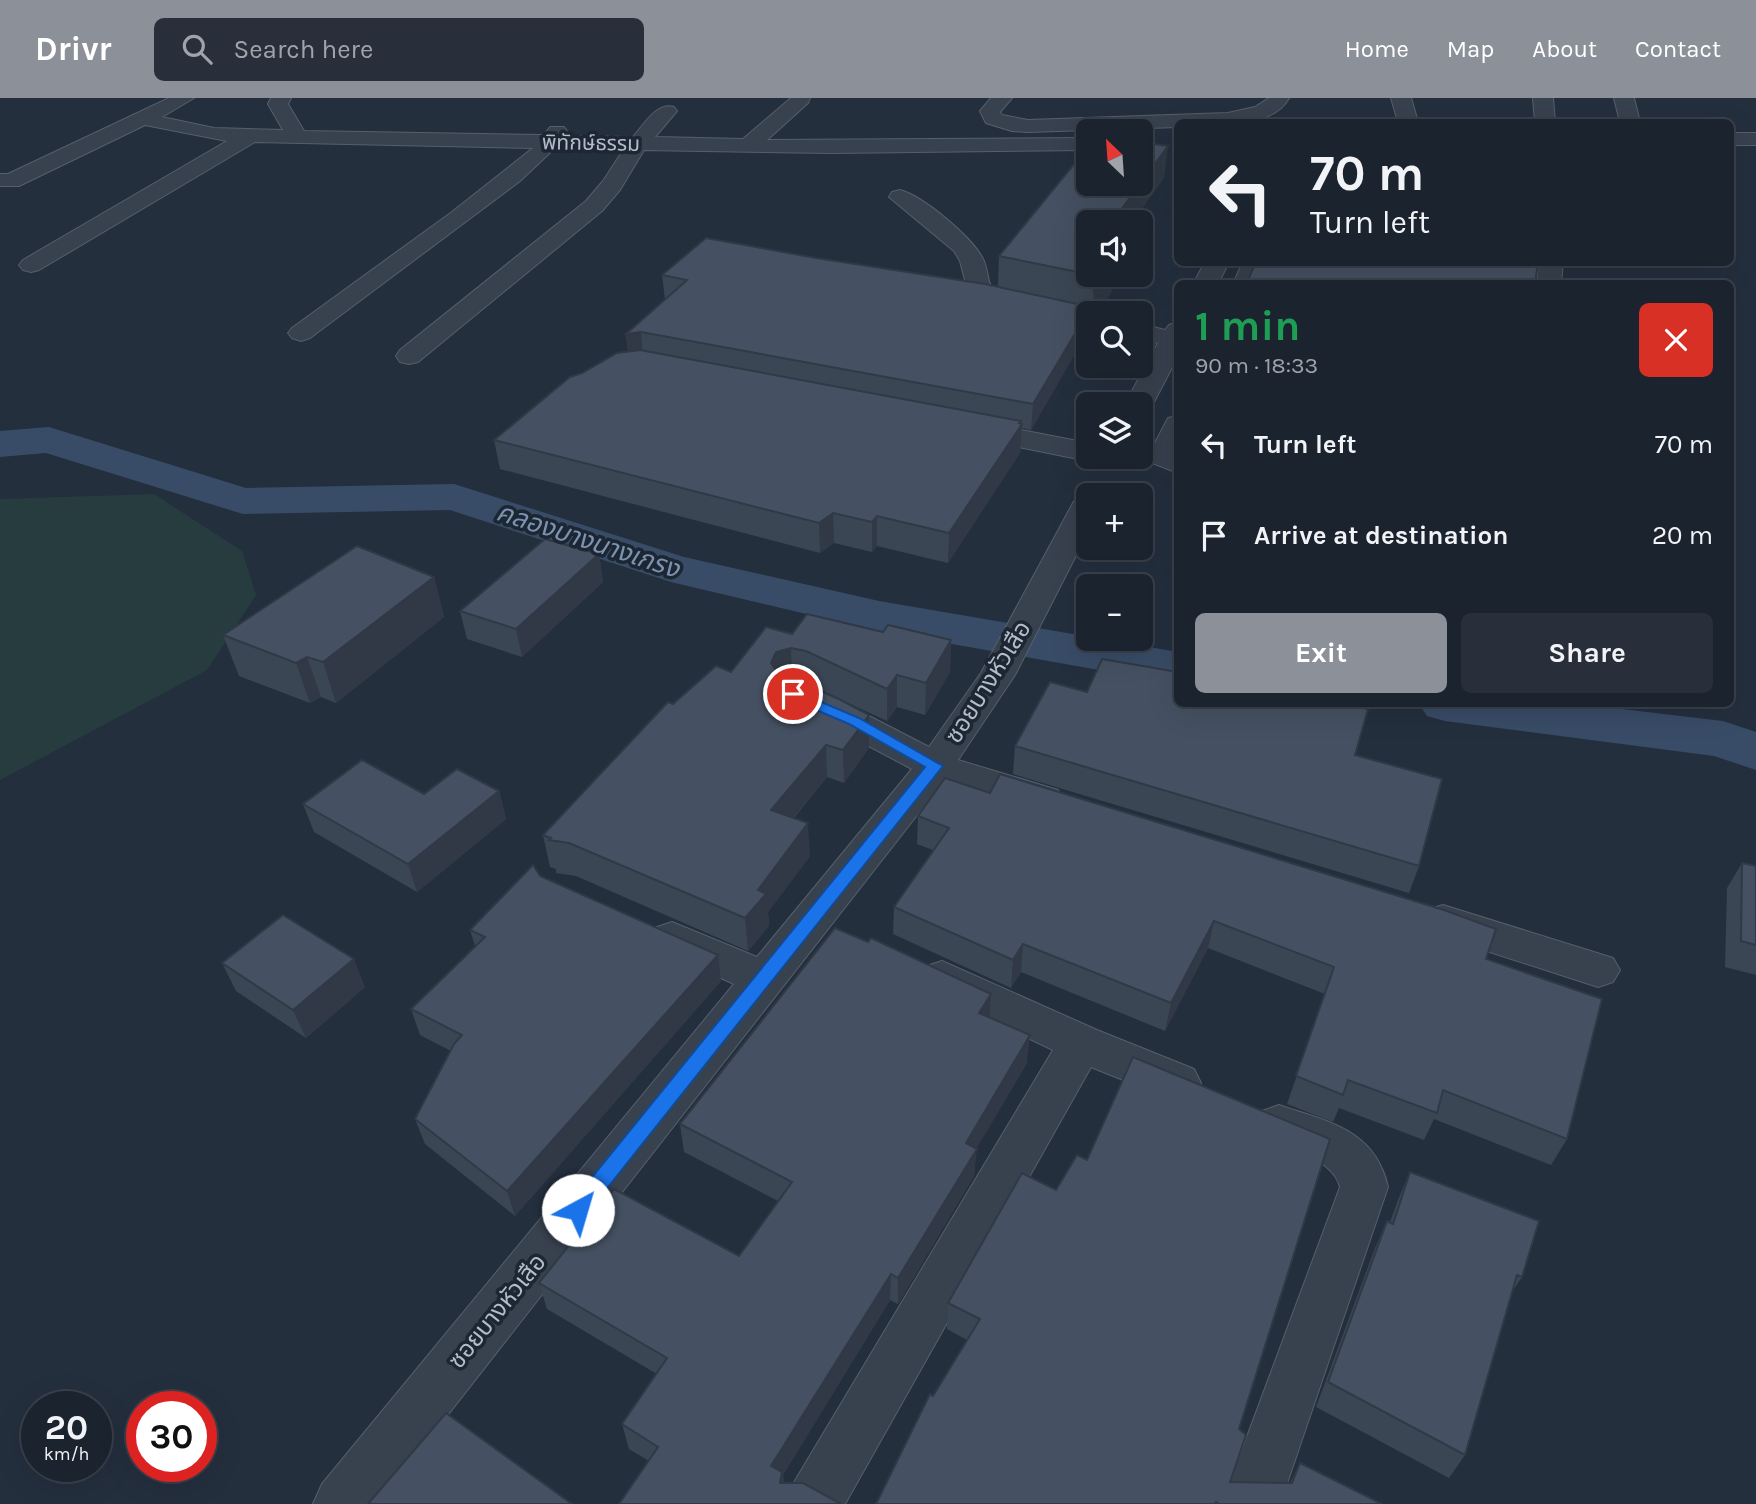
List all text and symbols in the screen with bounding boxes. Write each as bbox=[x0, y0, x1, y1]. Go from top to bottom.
search box bbox=[154, 18, 644, 81]
text: Drivr bbox=[35, 30, 112, 68]
icon: search bbox=[178, 30, 216, 68]
text: Search here bbox=[234, 34, 373, 65]
text: Home bbox=[1345, 35, 1409, 63]
text: Map bbox=[1447, 35, 1494, 63]
text: About bbox=[1532, 35, 1597, 63]
text: Contact bbox=[1635, 35, 1721, 63]
north arrow bbox=[1076, 119, 1153, 196]
map controls bbox=[1076, 119, 1153, 651]
street label: พิทักษ์ธรรม bbox=[542, 130, 640, 156]
text: 70 m bbox=[1310, 145, 1424, 202]
icon: left bbox=[1195, 147, 1286, 238]
text: Turn left bbox=[1310, 204, 1430, 241]
button: sound bbox=[1076, 210, 1153, 287]
button: search bbox=[1076, 301, 1153, 378]
text: 1 min bbox=[1195, 301, 1300, 351]
button: close bbox=[1639, 303, 1713, 377]
text: 90 m · 18:33 bbox=[1195, 352, 1318, 379]
button: layers bbox=[1076, 392, 1153, 469]
icon: left bbox=[1195, 426, 1233, 464]
text: Turn left bbox=[1254, 429, 1356, 460]
text: 70 m bbox=[1655, 429, 1713, 460]
button: + bbox=[1076, 483, 1153, 560]
water label: คลองบางนางเกรง bbox=[493, 496, 684, 585]
icon: arrive bbox=[1195, 517, 1233, 555]
text: Arrive at destination bbox=[1254, 520, 1508, 551]
text: 20 m bbox=[1652, 520, 1713, 551]
button: − bbox=[1076, 574, 1153, 651]
button: Exit bbox=[1195, 613, 1447, 693]
button: Share bbox=[1461, 613, 1713, 693]
street label: ซอยบางหัวเสือ bbox=[939, 616, 1037, 748]
pin bbox=[763, 664, 823, 724]
icon: arrive bbox=[774, 675, 812, 713]
position arrow bbox=[541, 1173, 615, 1247]
street label: ซอยบางหัวเสือ bbox=[442, 1248, 552, 1374]
speed limit sign: 30 bbox=[126, 1391, 217, 1482]
text: 20 bbox=[45, 1407, 88, 1448]
text: km/h bbox=[44, 1443, 89, 1465]

